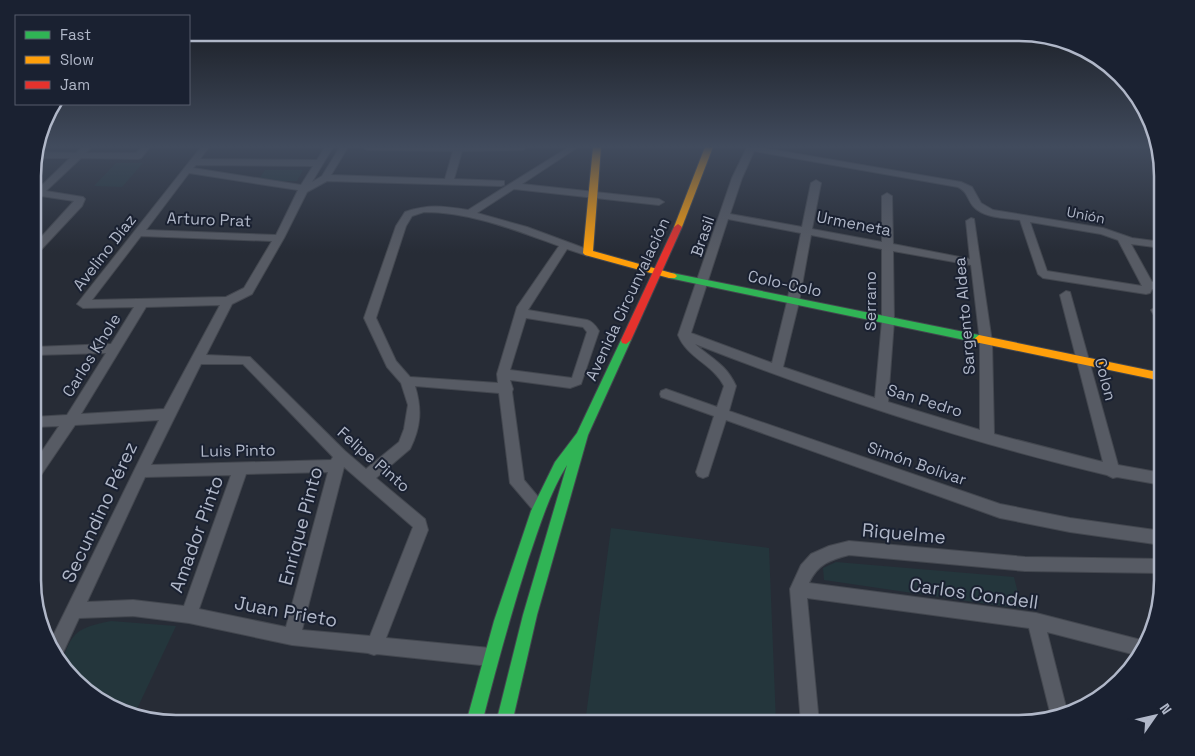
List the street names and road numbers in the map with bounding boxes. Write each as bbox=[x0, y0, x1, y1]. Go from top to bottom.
street label: Unión bbox=[1065, 202, 1107, 228]
street label: Urmeneta bbox=[815, 206, 893, 241]
street label: Arturo Prat bbox=[166, 208, 252, 231]
street label: Avelino Díaz bbox=[68, 210, 141, 295]
street label: Brasil bbox=[686, 213, 719, 259]
street label: Avenida Circunvalación bbox=[580, 214, 674, 384]
street label: Sargento Aldea bbox=[949, 256, 980, 376]
street label: Colo-Colo bbox=[746, 265, 824, 302]
street label: Serrano bbox=[860, 271, 881, 331]
street label: Carlos Khole bbox=[57, 310, 125, 401]
street label: Colon bbox=[1090, 355, 1121, 403]
street label: San Pedro bbox=[885, 379, 965, 422]
street label: Felipe Pinto bbox=[333, 422, 414, 497]
street label: Simón Bolívar bbox=[865, 437, 969, 490]
street label: Secundino Pérez bbox=[56, 438, 143, 587]
street label: Luis Pinto bbox=[200, 439, 276, 462]
street label: Enrique Pinto bbox=[273, 464, 328, 588]
street label: Amador Pinto bbox=[164, 472, 229, 596]
street label: Riquelme bbox=[861, 517, 947, 550]
street label: Carlos Condell bbox=[908, 572, 1040, 615]
street label: Juan Prieto bbox=[232, 590, 339, 633]

